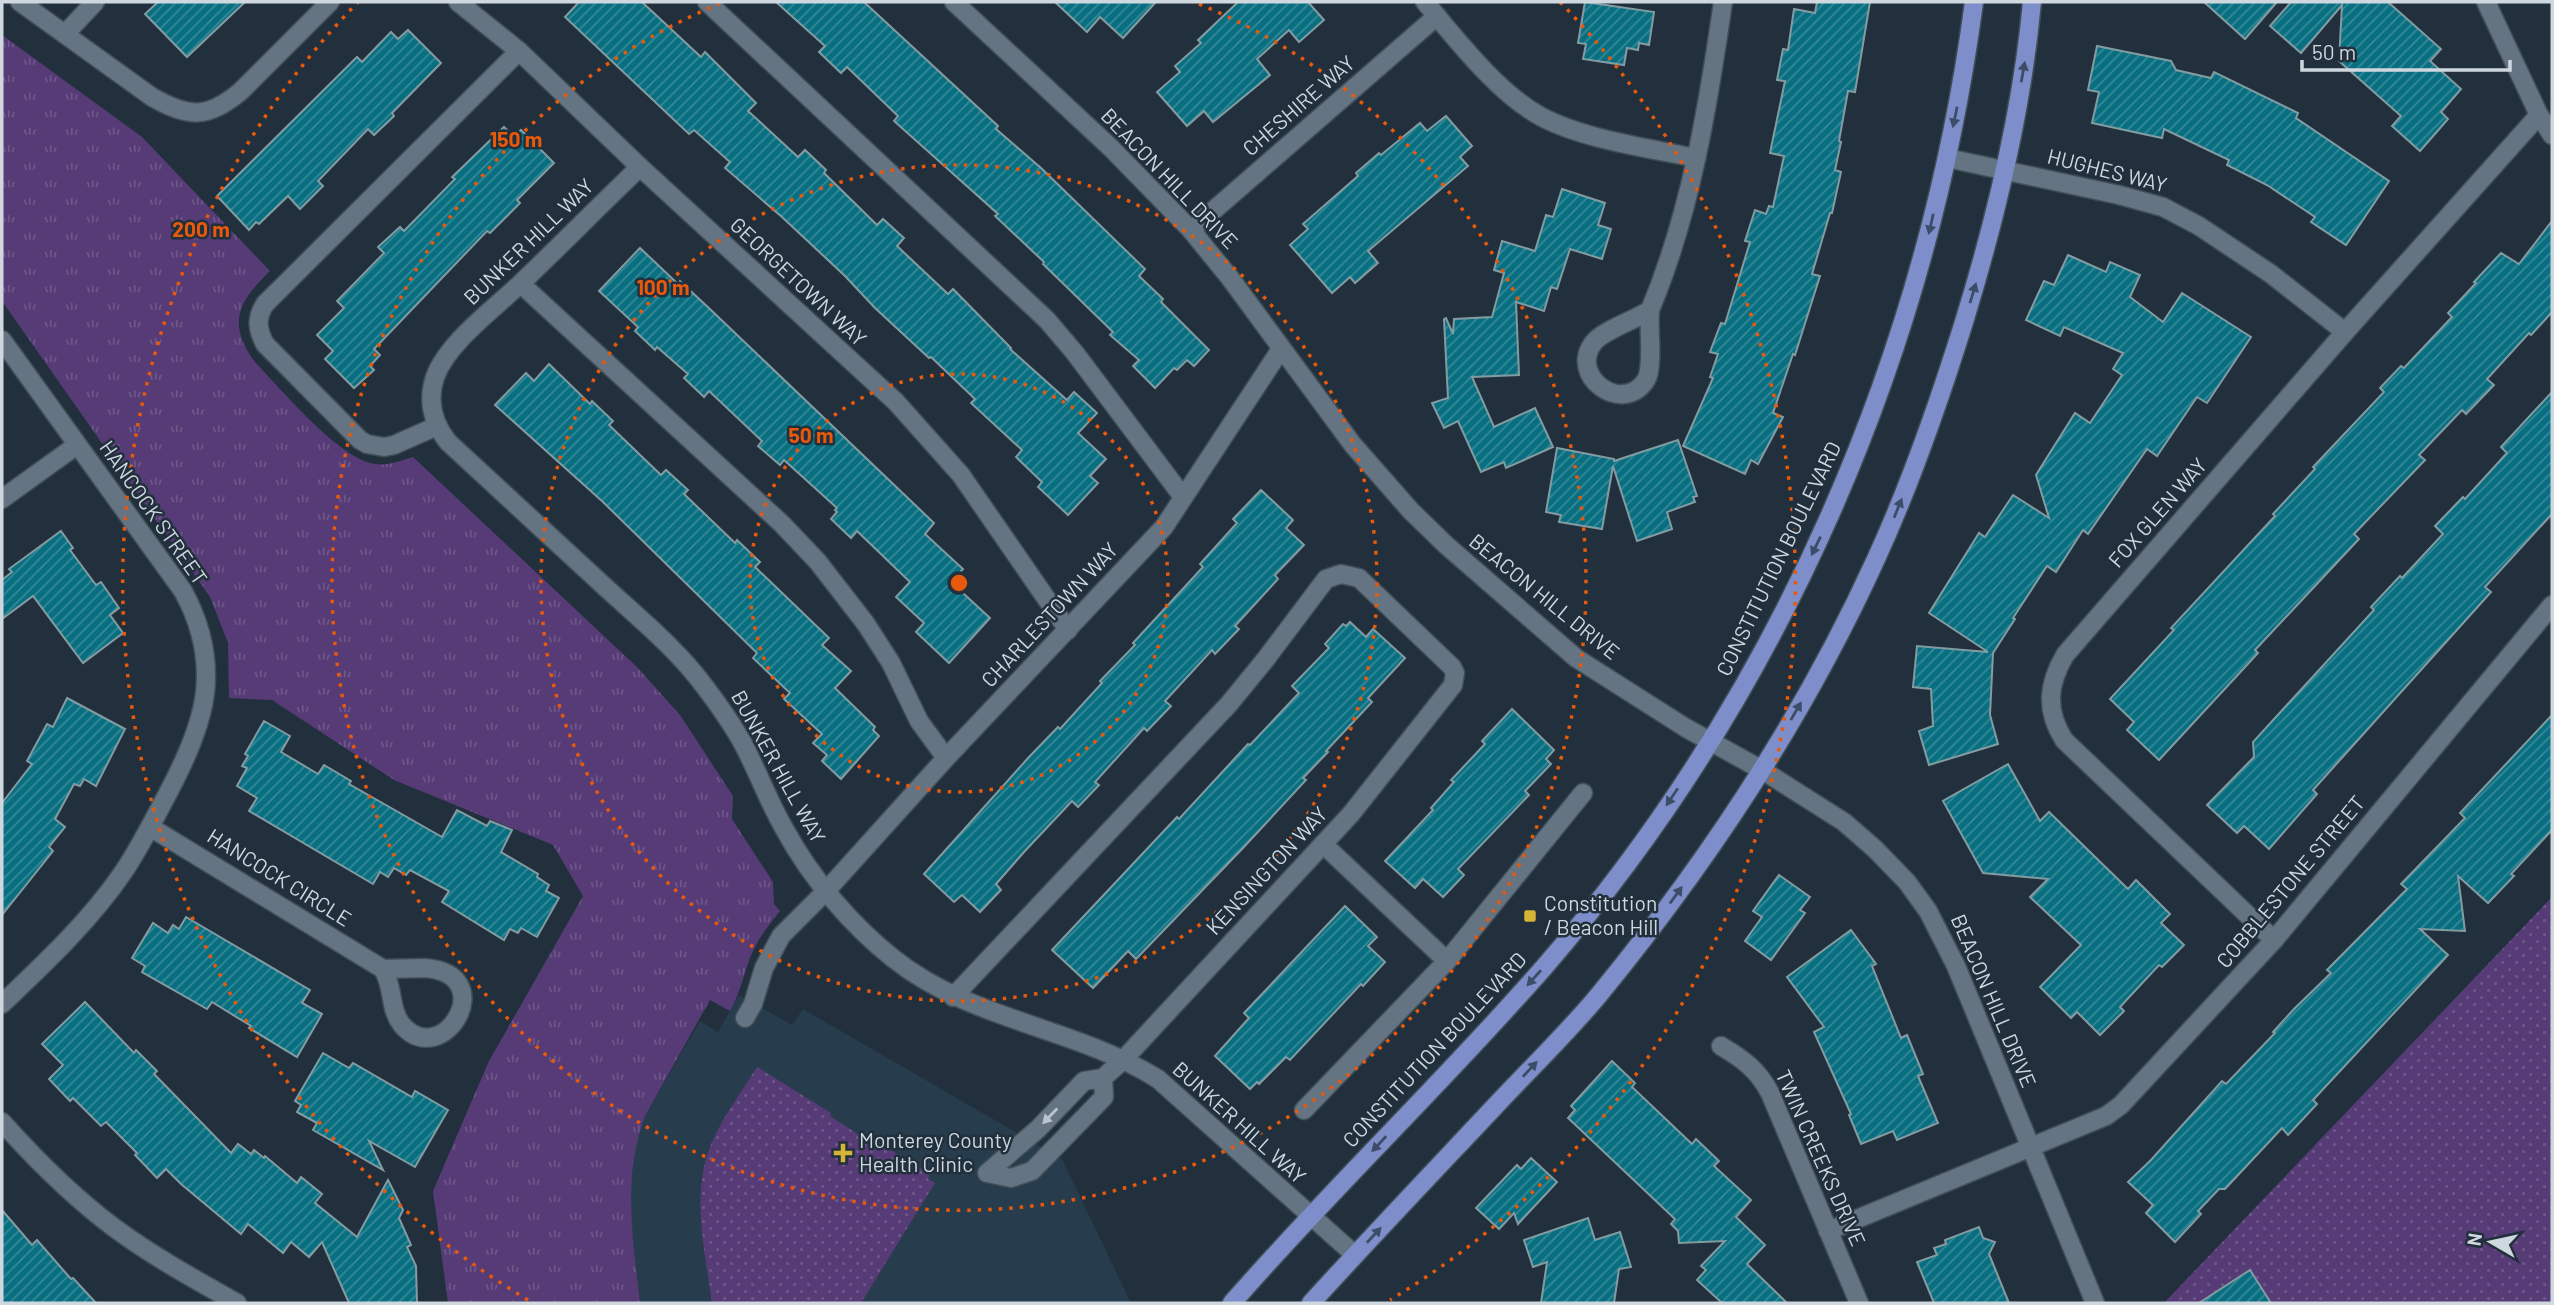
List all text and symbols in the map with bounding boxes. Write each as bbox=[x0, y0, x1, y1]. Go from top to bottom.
scale bar bbox=[2302, 28, 2510, 72]
text: 50 m bbox=[2312, 39, 2356, 64]
street label: CHESHIRE WAY bbox=[1237, 49, 1359, 160]
one-way arrow bbox=[2018, 60, 2029, 82]
street label: BEACON HILL DRIVE bbox=[1097, 102, 1244, 253]
one-way arrow bbox=[1950, 106, 1961, 128]
text: 150 m bbox=[490, 126, 542, 151]
street label: HUGHES WAY bbox=[2045, 143, 2170, 197]
street label: BUNKER HILL WAY bbox=[458, 173, 598, 309]
street label: GEORGETOWN WAY bbox=[726, 211, 872, 350]
one-way arrow bbox=[1925, 214, 1936, 236]
text: 200 m bbox=[172, 216, 230, 241]
text: 100 m bbox=[636, 274, 690, 299]
one-way arrow bbox=[1968, 283, 1979, 304]
text: 50 m bbox=[788, 422, 834, 447]
street label: HANCOCK STREET bbox=[95, 435, 213, 589]
street label: CONSTITUTION BOULEVARD bbox=[1710, 437, 1845, 679]
street label: FOX GLEN WAY bbox=[2102, 452, 2211, 572]
one-way arrow bbox=[1892, 497, 1903, 518]
street label: BEACON HILL DRIVE bbox=[1465, 528, 1625, 664]
street label: CHARLESTOWN WAY bbox=[975, 536, 1122, 692]
one-way arrow bbox=[1810, 536, 1821, 556]
centre of rings bbox=[947, 571, 971, 595]
street label: BUNKER HILL WAY bbox=[727, 686, 832, 847]
one-way arrow bbox=[1790, 702, 1803, 721]
one-way arrow bbox=[1666, 788, 1679, 807]
street label: COBBLESTONE STREET bbox=[2210, 790, 2369, 972]
street label: KENSINGTON WAY bbox=[1200, 801, 1332, 939]
street label: HANCOCK CIRCLE bbox=[203, 822, 356, 931]
one-way arrow bbox=[1669, 887, 1684, 905]
place label: Constitution / Beacon Hill bbox=[1544, 890, 1658, 939]
marker: Constitution / Beacon Hill bbox=[1522, 908, 1538, 924]
street label: BEACON HILL DRIVE bbox=[1947, 910, 2042, 1091]
street label: CONSTITUTION BOULEVARD bbox=[1337, 946, 1531, 1152]
one-way arrow bbox=[1526, 969, 1542, 987]
street label: BUNKER HILL WAY bbox=[1168, 1056, 1312, 1188]
one-way arrow bbox=[1522, 1060, 1538, 1078]
street label: TWIN CREEKS DRIVE bbox=[1771, 1065, 1872, 1249]
one-way arrow bbox=[1041, 1108, 1058, 1125]
place label: Monterey County Health Clinic bbox=[859, 1127, 1012, 1176]
one-way arrow bbox=[1371, 1135, 1387, 1152]
marker: Monterey County Health Clinic bbox=[833, 1143, 853, 1163]
north arrow bbox=[2456, 1207, 2526, 1277]
one-way arrow bbox=[1365, 1226, 1382, 1243]
text: N bbox=[2461, 1231, 2486, 1247]

